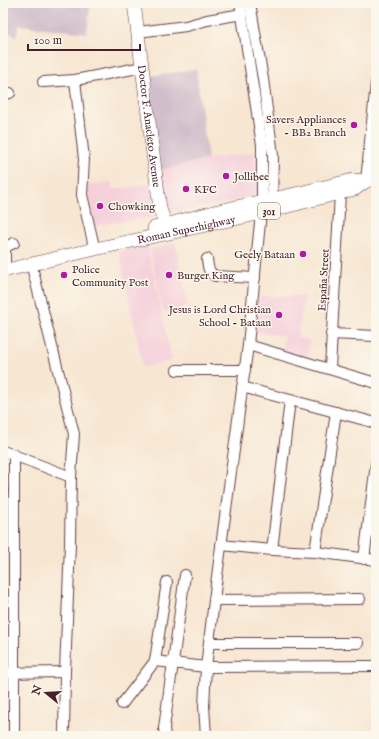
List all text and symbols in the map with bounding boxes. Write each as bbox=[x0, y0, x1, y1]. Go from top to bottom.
scale bar bbox=[28, 26, 140, 52]
text: 100 m bbox=[34, 33, 62, 48]
street label: Doctor F. Anacleto Avenue bbox=[134, 64, 163, 188]
place label: Savers Appliances - BB2 Branch bbox=[266, 113, 346, 140]
marker: Savers Appliances - BB2 Branch bbox=[349, 120, 359, 130]
place label: Jollibee bbox=[232, 170, 269, 184]
marker: Jollibee bbox=[221, 171, 231, 181]
place label: KFC bbox=[194, 183, 217, 197]
marker: KFC bbox=[181, 184, 191, 194]
place label: Chowking bbox=[108, 200, 156, 214]
marker: Chowking bbox=[95, 201, 105, 211]
road number: 301 bbox=[258, 203, 280, 219]
street label: Roman Superhighway bbox=[136, 213, 237, 248]
place label: Geely Bataan bbox=[234, 248, 295, 262]
street label: España Street bbox=[315, 248, 333, 312]
marker: Geely Bataan bbox=[298, 249, 308, 259]
place label: Police Community Post bbox=[72, 263, 149, 290]
place label: Burger King bbox=[177, 269, 235, 283]
marker: Police Community Post bbox=[59, 270, 69, 280]
marker: Burger King bbox=[164, 270, 174, 280]
place label: Jesus is Lord Christian School - Bataan bbox=[167, 303, 271, 330]
marker: Jesus is Lord Christian School - Bataan bbox=[274, 310, 284, 320]
north arrow bbox=[26, 673, 66, 713]
text: N bbox=[29, 683, 46, 698]

